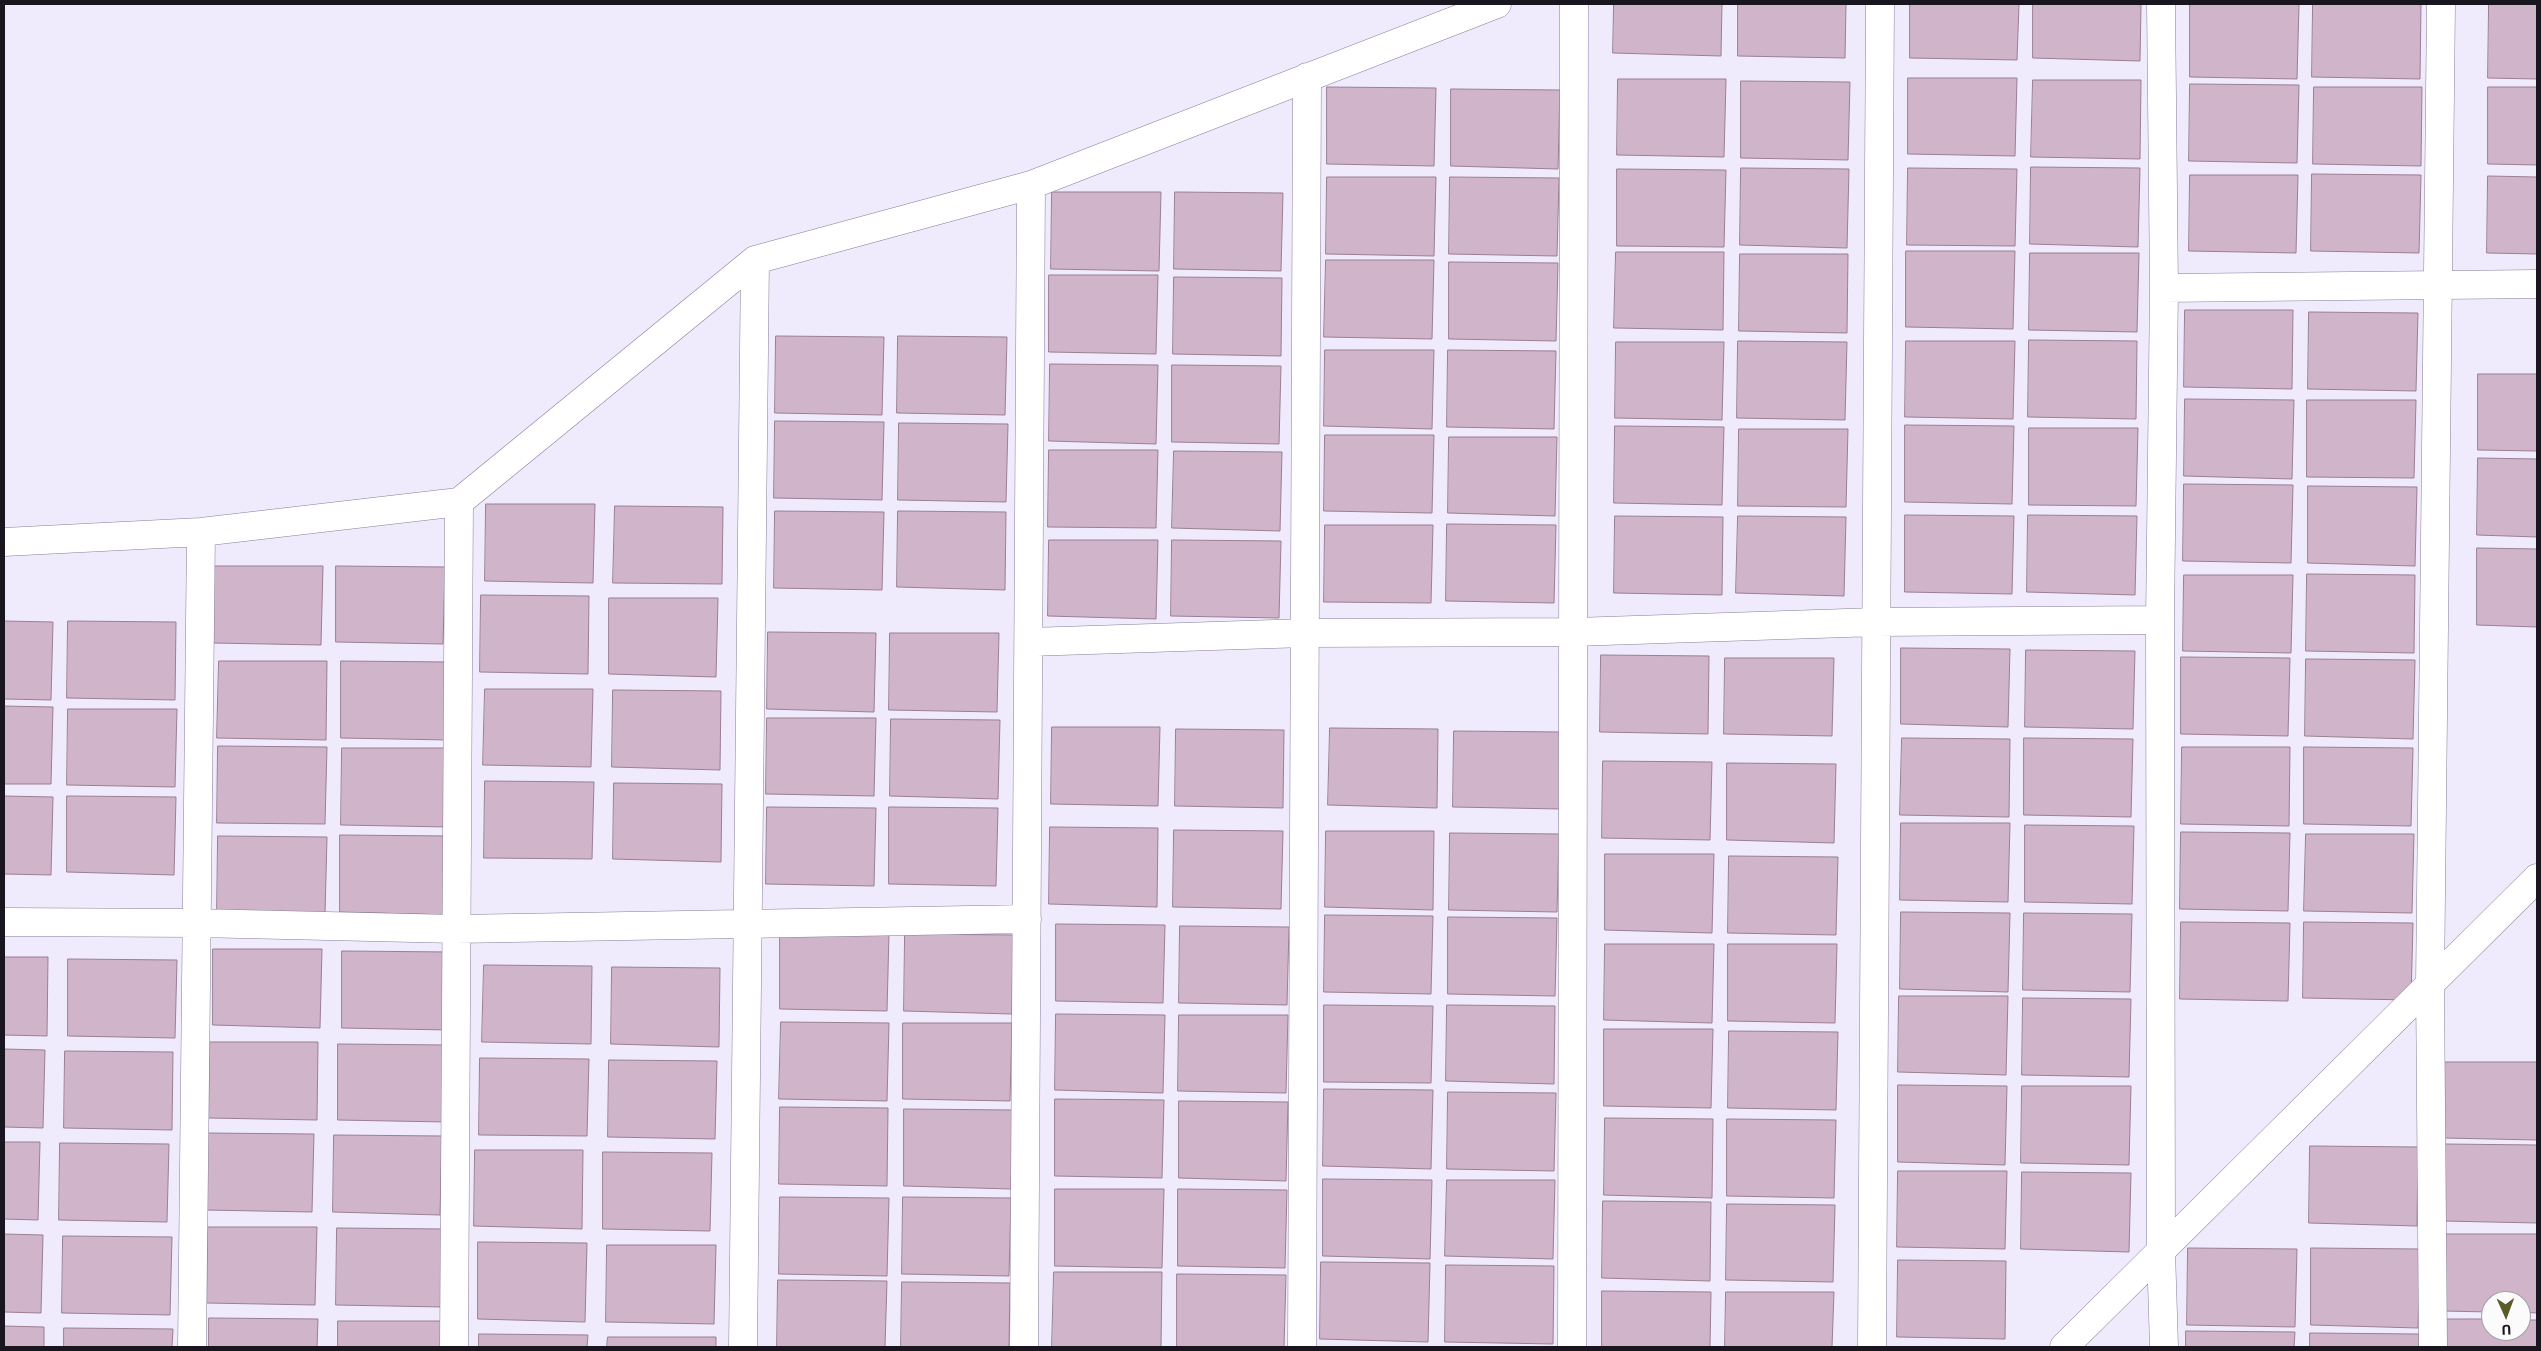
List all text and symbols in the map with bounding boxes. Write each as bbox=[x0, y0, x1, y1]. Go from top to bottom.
north arrow bbox=[2481, 1291, 2531, 1341]
text: U bbox=[2501, 1322, 2512, 1339]

